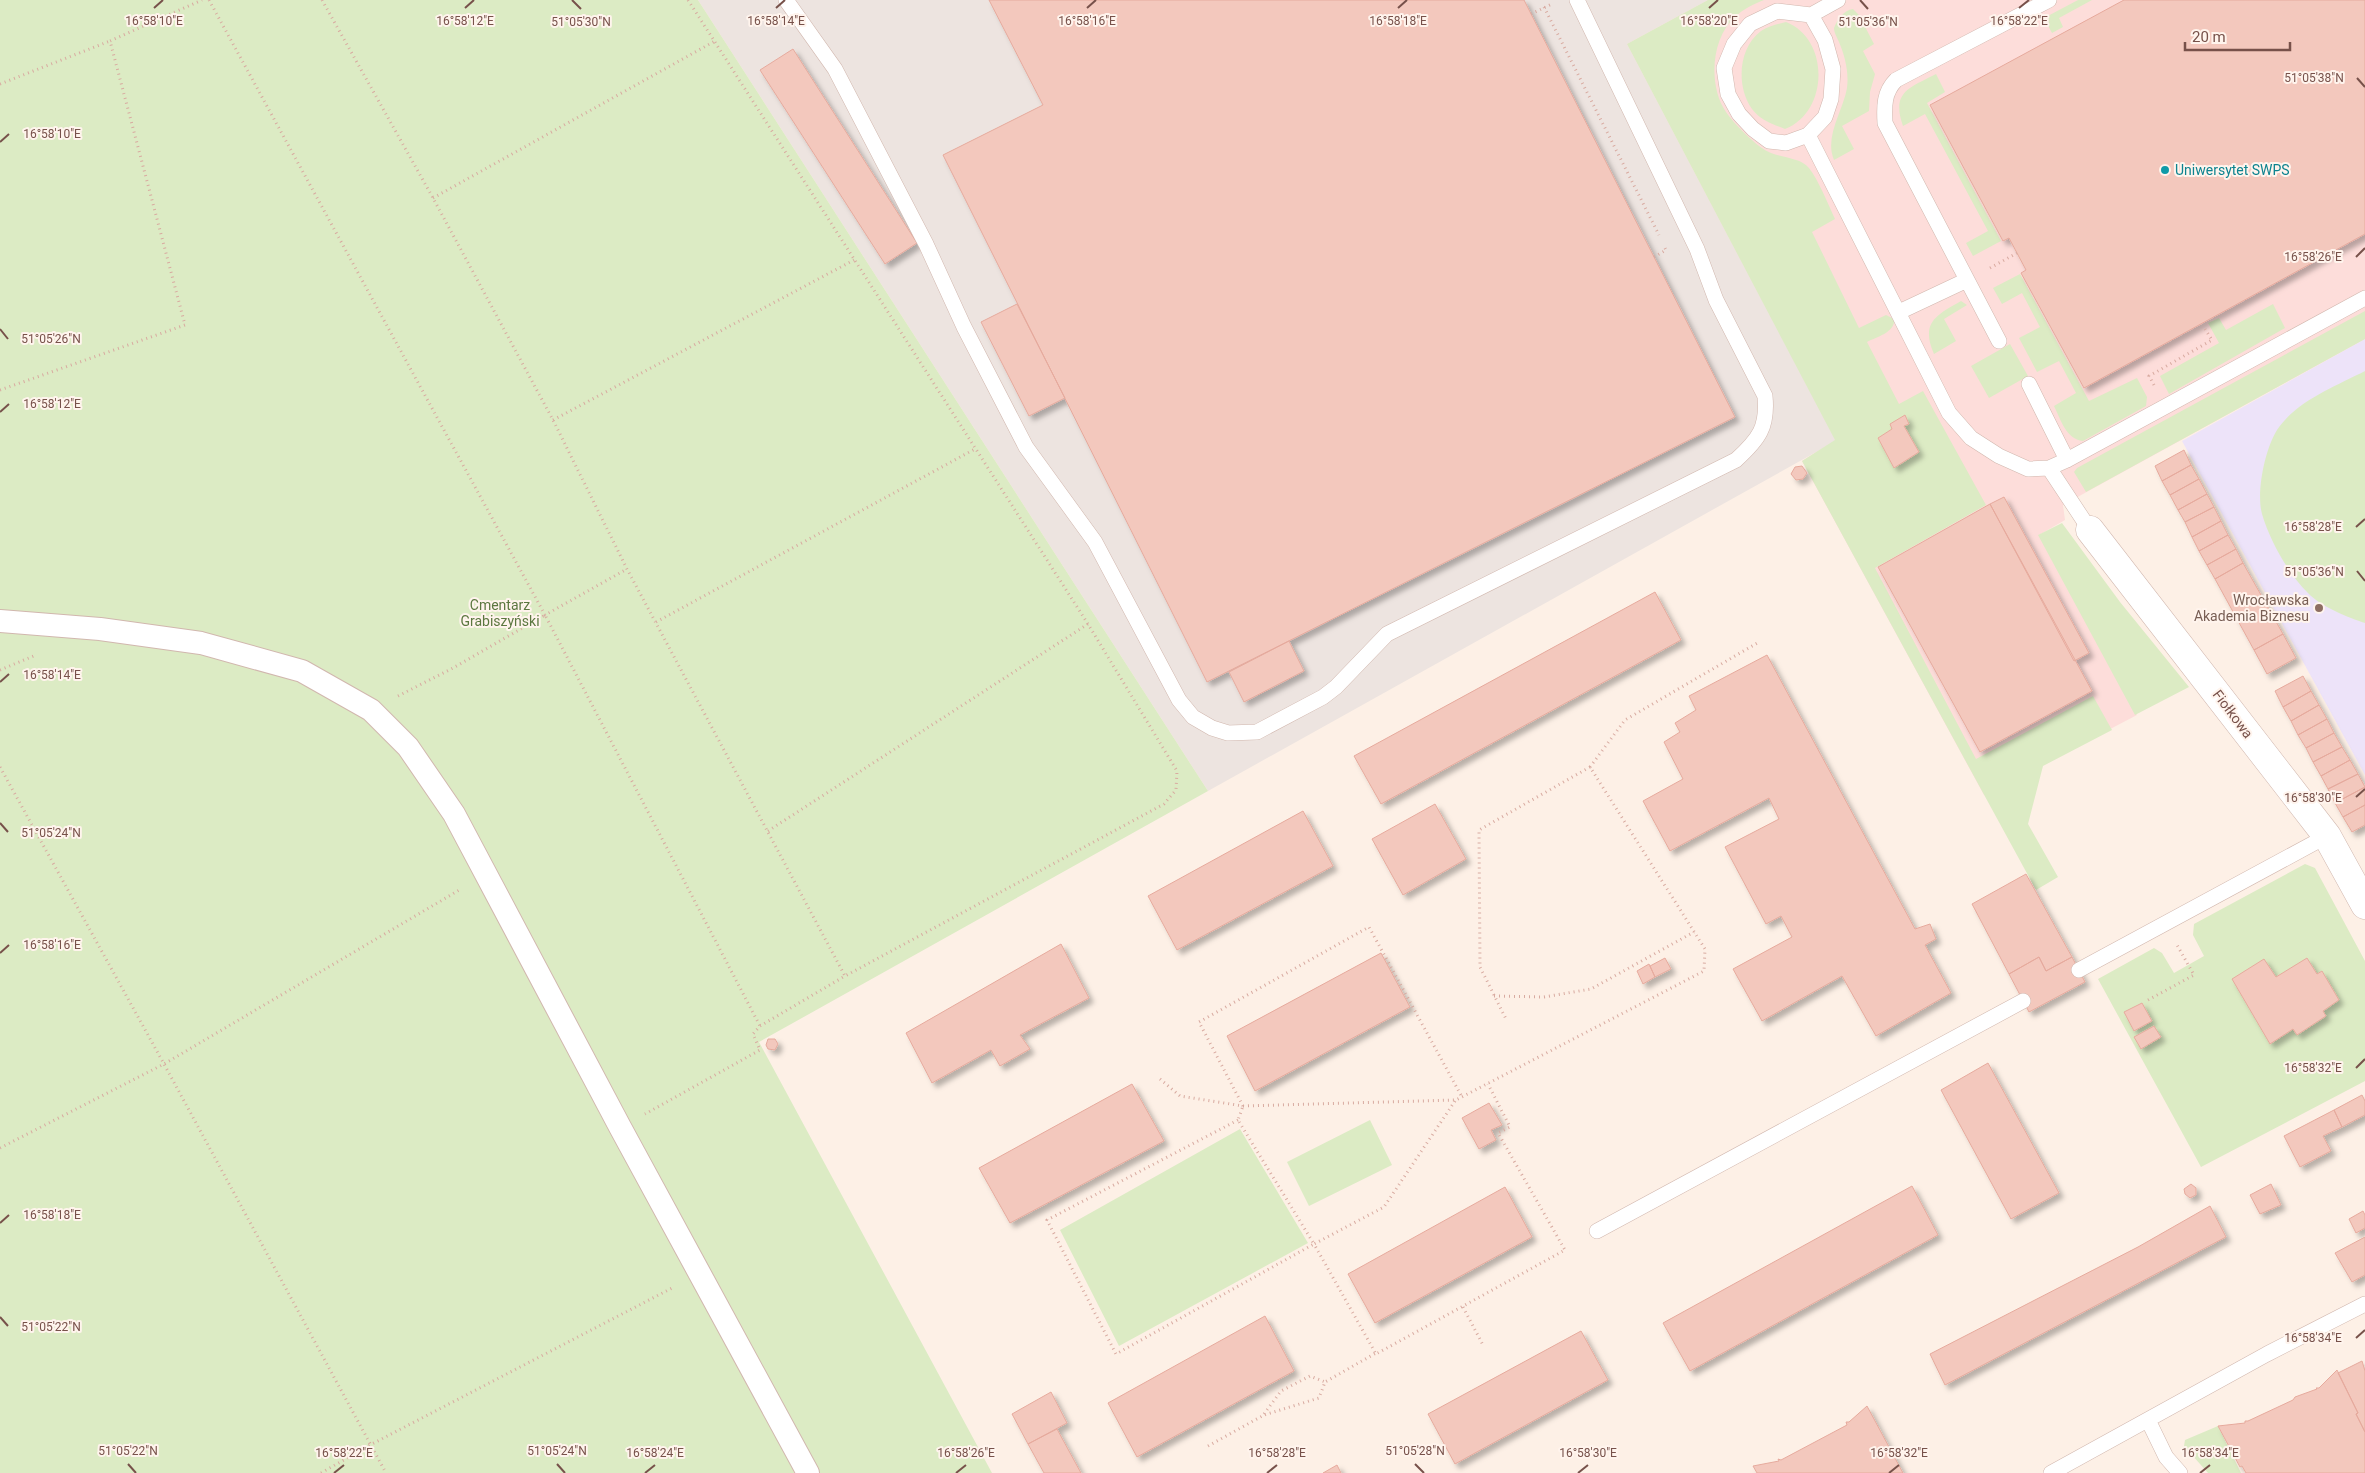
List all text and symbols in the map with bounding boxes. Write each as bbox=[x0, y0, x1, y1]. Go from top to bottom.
text: 16°58'10"E bbox=[125, 14, 183, 28]
text: 16°58'12"E bbox=[436, 14, 494, 28]
text: 16°58'14"E bbox=[747, 14, 805, 28]
text: 16°58'16"E bbox=[1058, 14, 1116, 28]
text: 16°58'18"E bbox=[1369, 14, 1427, 28]
text: 16°58'20"E bbox=[1680, 14, 1738, 28]
text: 16°58'22"E bbox=[1990, 14, 2048, 28]
text: 51°05'30"N bbox=[551, 15, 611, 29]
text: 51°05'36"N bbox=[1838, 15, 1898, 29]
scale bar bbox=[2185, 20, 2290, 52]
text: 20 m bbox=[2192, 28, 2226, 46]
text: 51°05'38"N bbox=[2284, 71, 2344, 85]
text: 16°58'10"E bbox=[23, 127, 81, 141]
place label: Uniwersytet SWPS bbox=[2175, 162, 2290, 178]
marker: Uniwersytet SWPS bbox=[2159, 164, 2171, 176]
text: 16°58'26"E bbox=[2284, 250, 2342, 264]
text: 51°05'26"N bbox=[21, 332, 81, 346]
text: 16°58'12"E bbox=[23, 397, 81, 411]
text: 16°58'28"E bbox=[2284, 520, 2342, 534]
text: 51°05'36"N bbox=[2284, 565, 2344, 579]
place label: Wrocławska Akademia Biznesu bbox=[2194, 592, 2309, 624]
park label: Cmentarz Grabiszyński bbox=[460, 597, 540, 629]
marker: Wrocławska Akademia Biznesu bbox=[2313, 602, 2325, 614]
text: 16°58'14"E bbox=[23, 668, 81, 682]
street label: Fiołkowa bbox=[2210, 687, 2256, 741]
text: 16°58'30"E bbox=[2284, 791, 2342, 805]
text: 51°05'24"N bbox=[21, 826, 81, 840]
text: 16°58'16"E bbox=[23, 938, 81, 952]
text: 16°58'32"E bbox=[2284, 1061, 2342, 1075]
text: 16°58'18"E bbox=[23, 1208, 81, 1222]
text: 51°05'22"N bbox=[21, 1320, 81, 1334]
text: 16°58'34"E bbox=[2284, 1331, 2342, 1345]
text: 51°05'22"N bbox=[98, 1444, 158, 1458]
text: 51°05'24"N bbox=[527, 1444, 587, 1458]
text: 51°05'28"N bbox=[1385, 1444, 1445, 1458]
text: 16°58'22"E bbox=[315, 1446, 373, 1460]
text: 16°58'24"E bbox=[626, 1446, 684, 1460]
text: 16°58'26"E bbox=[937, 1446, 995, 1460]
text: 16°58'28"E bbox=[1248, 1446, 1306, 1460]
text: 16°58'30"E bbox=[1559, 1446, 1617, 1460]
text: 16°58'32"E bbox=[1870, 1446, 1928, 1460]
text: 16°58'34"E bbox=[2181, 1446, 2239, 1460]

